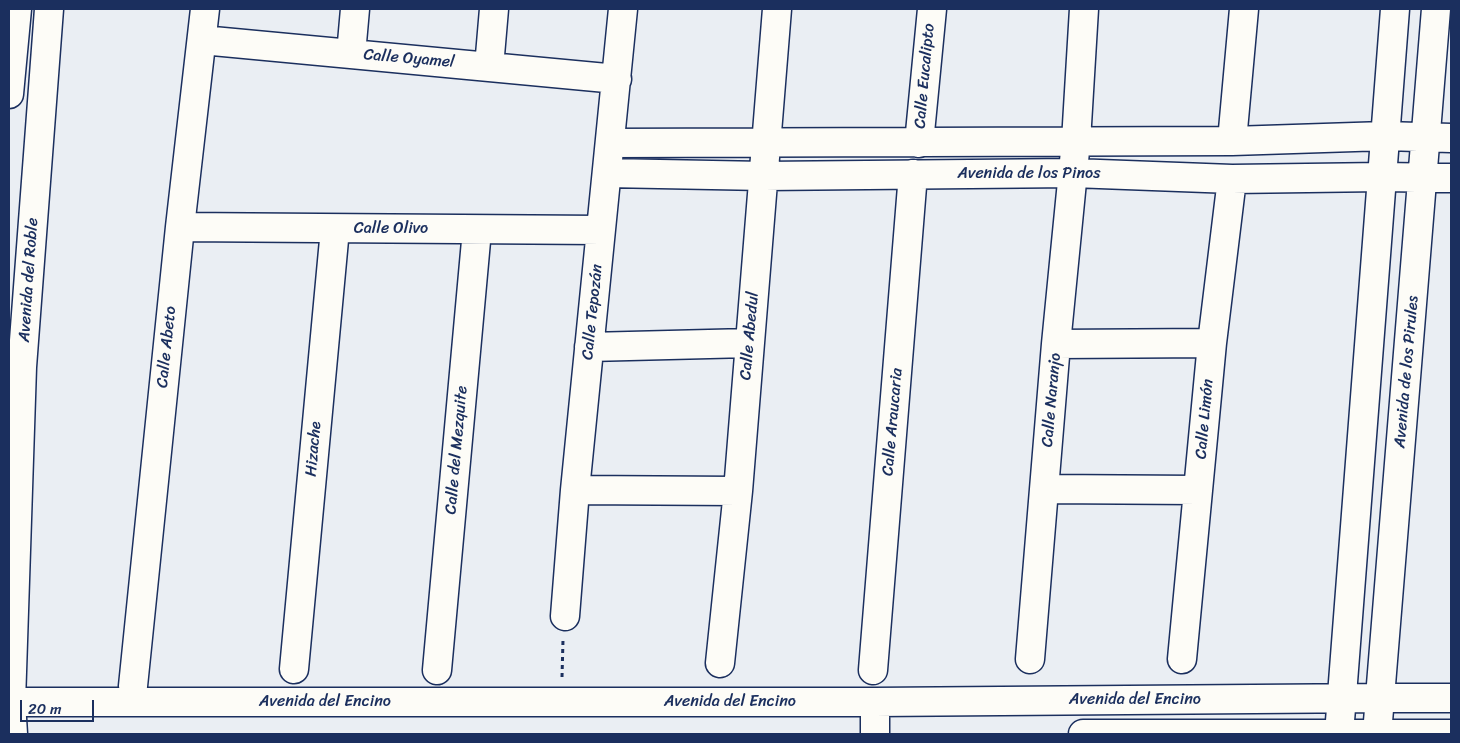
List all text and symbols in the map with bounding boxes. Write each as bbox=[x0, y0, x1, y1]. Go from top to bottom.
street label: Calle Eucalipto bbox=[911, 23, 939, 129]
street label: Calle Oyamel bbox=[363, 45, 455, 73]
street label: Avenida de los Pinos bbox=[957, 164, 1101, 184]
street label: Avenida del Roble bbox=[15, 217, 43, 343]
street label: Calle Olivo bbox=[354, 219, 428, 239]
street label: Calle Tepozán bbox=[578, 263, 608, 361]
street label: Calle Abedul bbox=[737, 291, 763, 381]
street label: Avenida de los Pirules bbox=[1391, 295, 1423, 449]
street label: Calle Abeto bbox=[153, 305, 181, 389]
street label: Calle Naranjo bbox=[1038, 352, 1066, 448]
street label: Calle Araucaria bbox=[879, 367, 907, 477]
street label: Calle Limón bbox=[1192, 378, 1218, 460]
street label: Calle del Mezquite bbox=[442, 385, 472, 515]
street label: Hizache bbox=[302, 421, 326, 477]
scale bar bbox=[22, 690, 96, 722]
street label: Avenida del Encino bbox=[1069, 690, 1201, 710]
street label: Avenida del Encino bbox=[259, 692, 391, 712]
street label: Avenida del Encino bbox=[664, 692, 796, 712]
text: 20 m bbox=[28, 696, 62, 722]

